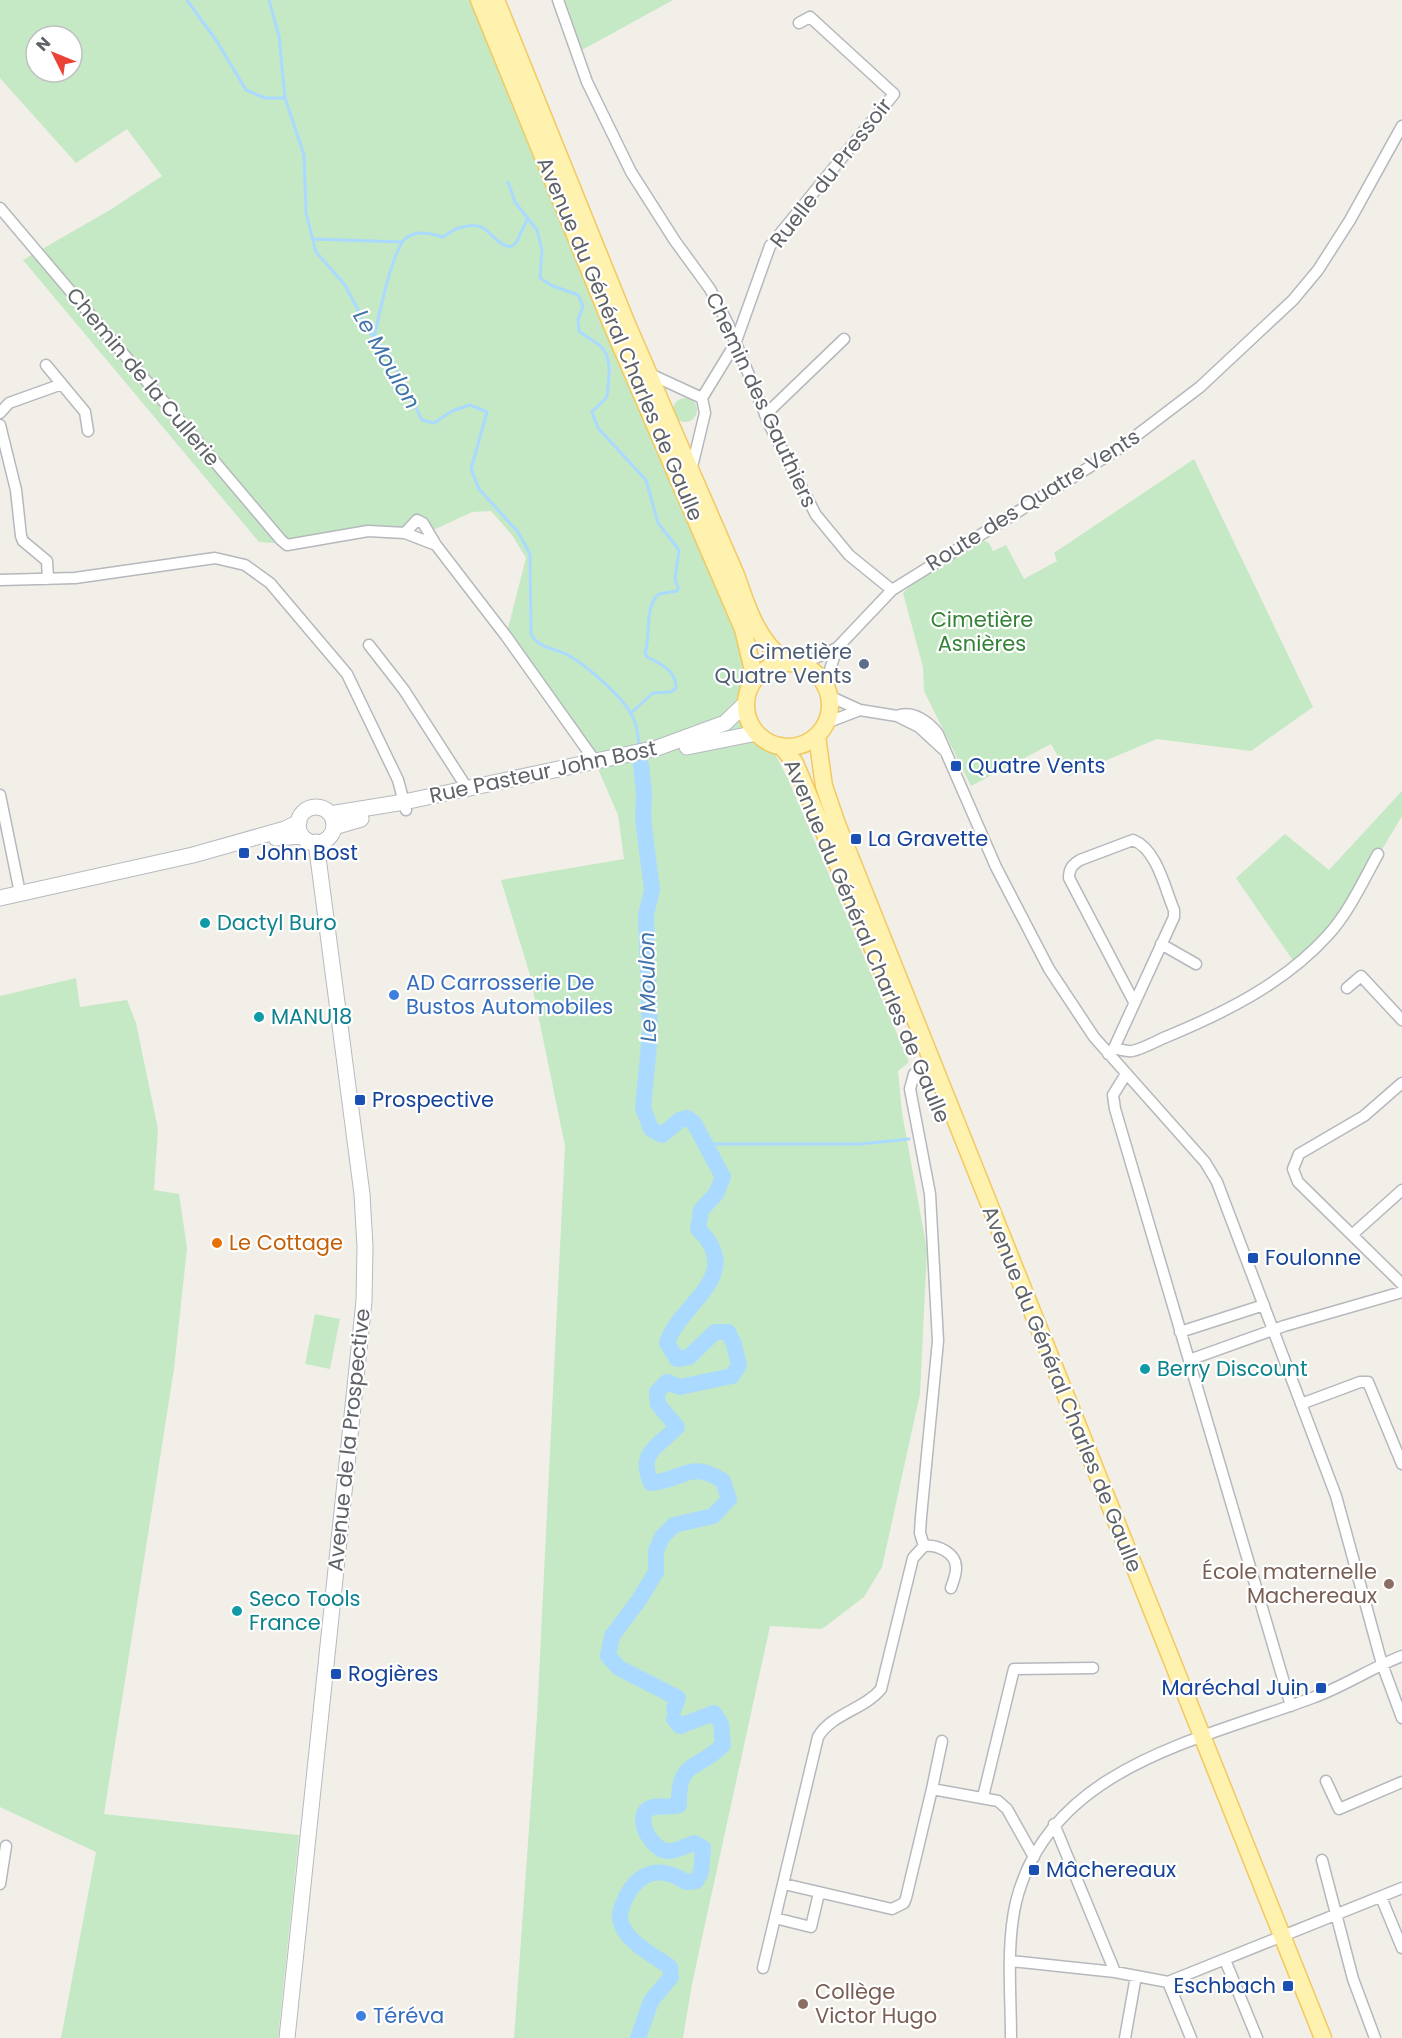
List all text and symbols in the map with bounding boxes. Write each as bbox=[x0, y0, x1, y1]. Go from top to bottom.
north arrow bbox=[24, 24, 84, 84]
text: N bbox=[31, 32, 56, 56]
street label: Ruelle du Pressoir bbox=[763, 92, 898, 254]
street label: Avenue du Général Charles de Gaulle bbox=[530, 152, 711, 525]
street label: Chemin de la Cullerie bbox=[60, 281, 227, 472]
street label: Chemin des Gauthiers bbox=[699, 287, 824, 512]
water label: Le Moulon bbox=[346, 304, 428, 415]
street label: Route des Quatre Vents bbox=[920, 422, 1145, 577]
park label: Cimetière Asnières bbox=[931, 605, 1033, 658]
place label: Cimetière Quatre Vents bbox=[714, 637, 852, 690]
marker: Cimetière Quatre Vents bbox=[857, 657, 871, 671]
street label: Rue Pasteur John Bost bbox=[427, 733, 659, 810]
place label: Quatre Vents bbox=[968, 751, 1106, 780]
street label: Avenue du Général Charles de Gaulle bbox=[777, 754, 958, 1127]
marker: Quatre Vents bbox=[949, 759, 963, 773]
place label: La Gravette bbox=[868, 824, 988, 853]
marker: La Gravette bbox=[849, 832, 863, 846]
place label: John Bost bbox=[256, 838, 358, 867]
marker: John Bost bbox=[237, 846, 251, 860]
place label: Dactyl Buro bbox=[217, 908, 337, 937]
marker: Dactyl Buro bbox=[198, 916, 212, 930]
water label: Le Moulon bbox=[631, 932, 664, 1042]
place label: AD Carrosserie De Bustos Automobiles bbox=[406, 968, 613, 1021]
marker: AD Carrosserie De Bustos Automobiles bbox=[387, 988, 401, 1002]
place label: MANU18 bbox=[271, 1002, 352, 1031]
marker: MANU18 bbox=[252, 1010, 266, 1024]
place label: Prospective bbox=[372, 1085, 494, 1114]
marker: Prospective bbox=[353, 1093, 367, 1107]
street label: Avenue du Général Charles de Gaulle bbox=[975, 1201, 1150, 1576]
place label: Le Cottage bbox=[229, 1228, 343, 1257]
marker: Le Cottage bbox=[210, 1236, 224, 1250]
place label: Foulonne bbox=[1265, 1243, 1361, 1272]
marker: Foulonne bbox=[1246, 1251, 1260, 1265]
street label: Avenue de la Prospective bbox=[320, 1307, 377, 1573]
place label: Berry Discount bbox=[1157, 1354, 1308, 1383]
marker: Berry Discount bbox=[1138, 1362, 1152, 1376]
place label: École maternelle Machereaux bbox=[1202, 1557, 1377, 1610]
marker: École maternelle Machereaux bbox=[1382, 1577, 1396, 1591]
place label: Seco Tools France bbox=[249, 1584, 361, 1637]
marker: Seco Tools France bbox=[230, 1604, 244, 1618]
place label: Rogières bbox=[348, 1659, 438, 1688]
marker: Rogières bbox=[329, 1667, 343, 1681]
place label: Maréchal Juin bbox=[1162, 1673, 1309, 1702]
marker: Maréchal Juin bbox=[1314, 1681, 1328, 1695]
place label: Mâchereaux bbox=[1046, 1855, 1176, 1884]
marker: Mâchereaux bbox=[1027, 1863, 1041, 1877]
place label: Eschbach bbox=[1173, 1971, 1276, 2000]
place label: Collège Victor Hugo bbox=[815, 1977, 937, 2030]
marker: Eschbach bbox=[1281, 1979, 1295, 1993]
marker: Collège Victor Hugo bbox=[796, 1997, 810, 2011]
place label: Téréva bbox=[373, 2001, 444, 2030]
marker: Téréva bbox=[354, 2009, 368, 2023]

